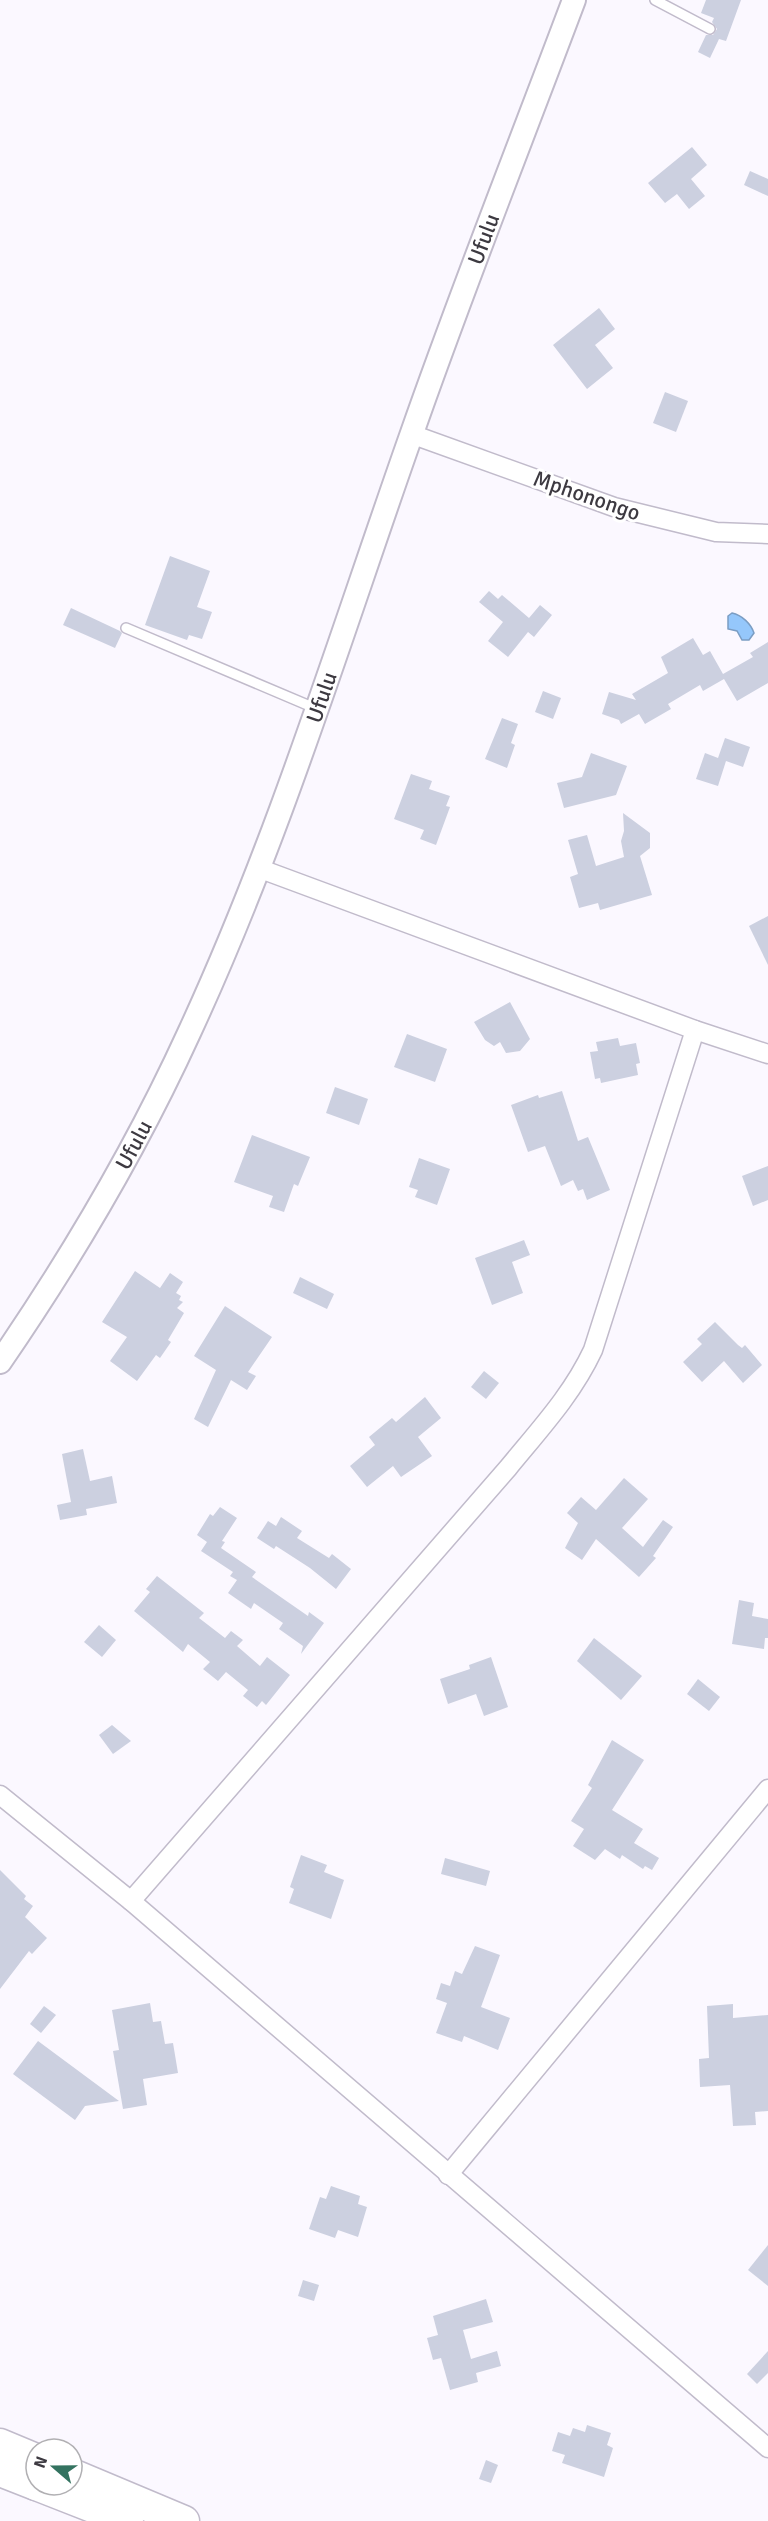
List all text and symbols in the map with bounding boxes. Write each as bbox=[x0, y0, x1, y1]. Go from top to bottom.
street label: Ufulu bbox=[462, 210, 505, 268]
street label: Mphonongo bbox=[530, 465, 644, 526]
street label: Ufulu bbox=[300, 668, 343, 726]
street label: Ufulu bbox=[109, 1116, 158, 1175]
north arrow bbox=[24, 2437, 84, 2497]
text: N bbox=[30, 2454, 52, 2471]

